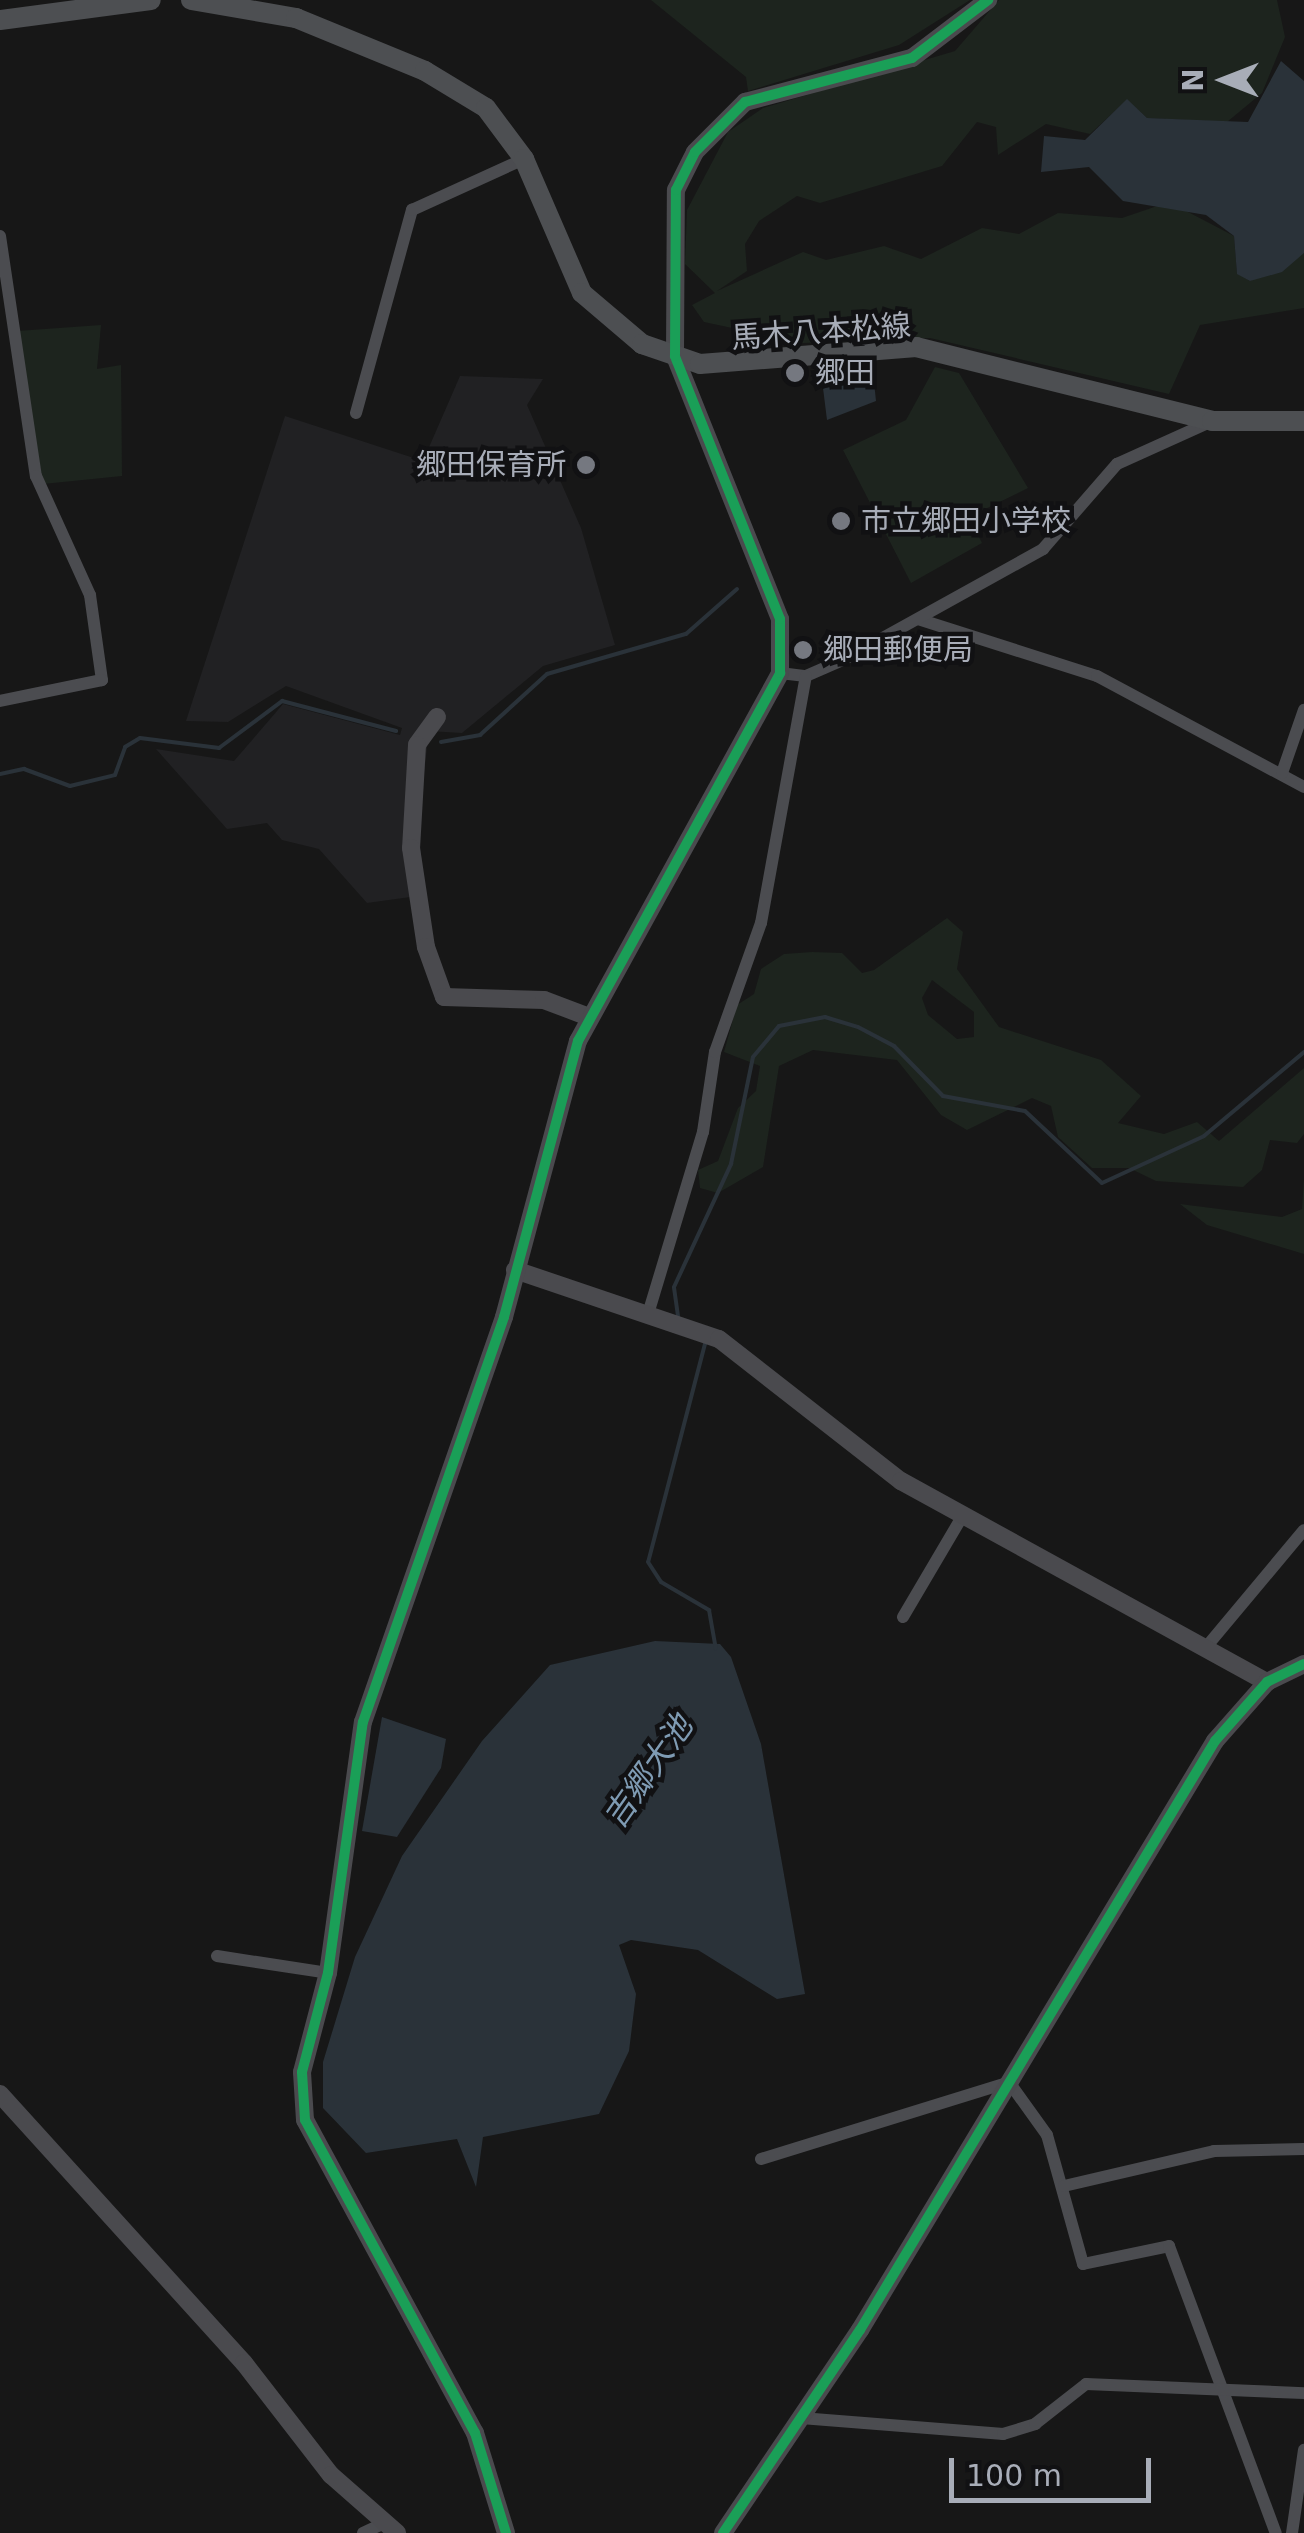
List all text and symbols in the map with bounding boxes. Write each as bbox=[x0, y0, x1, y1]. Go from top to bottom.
north arrow bbox=[1174, 30, 1274, 130]
text: N bbox=[1177, 68, 1210, 92]
street label: 馬木八本松線 bbox=[730, 308, 912, 356]
place label: 郷田 bbox=[815, 355, 875, 391]
marker: 郷田 bbox=[784, 362, 806, 384]
place label: 郷田保育所 bbox=[416, 447, 566, 483]
marker: 郷田保育所 bbox=[575, 454, 597, 476]
place label: 市立郷田小学校 bbox=[861, 503, 1071, 539]
marker: 市立郷田小学校 bbox=[830, 510, 852, 532]
place label: 郷田郵便局 bbox=[823, 632, 973, 668]
marker: 郷田郵便局 bbox=[792, 639, 814, 661]
water label: 吉郷大池 bbox=[596, 1709, 700, 1835]
scale bar bbox=[954, 2438, 1156, 2500]
text: 100 m bbox=[966, 2458, 1062, 2493]

